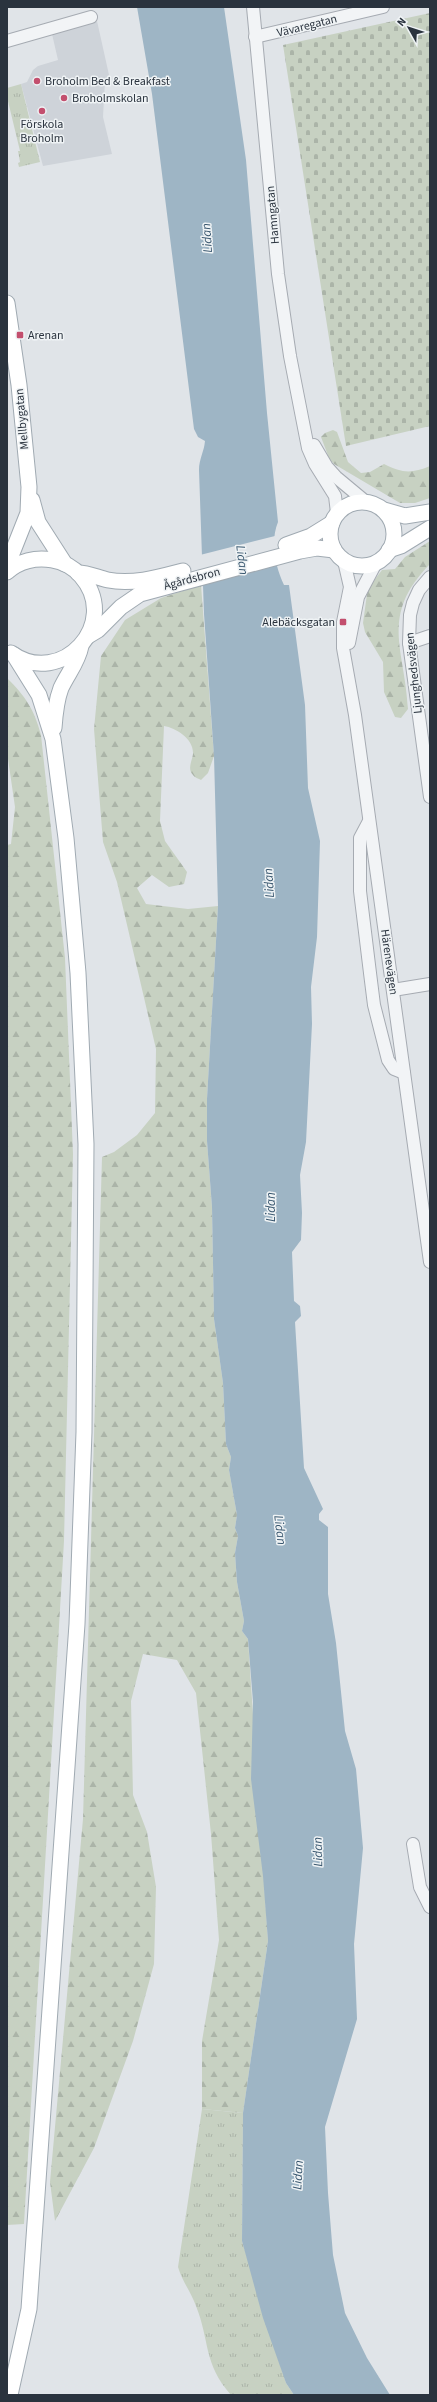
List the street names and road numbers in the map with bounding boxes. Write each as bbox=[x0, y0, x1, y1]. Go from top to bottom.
street label: Vävaregatan bbox=[275, 10, 339, 42]
street label: Hamngatan bbox=[262, 185, 284, 245]
street label: Mellbygatan bbox=[11, 388, 33, 450]
street label: Ågårdsbron bbox=[162, 563, 222, 595]
street label: Ljunghedsvägen bbox=[401, 631, 427, 715]
street label: Härenevägen bbox=[376, 928, 402, 996]

